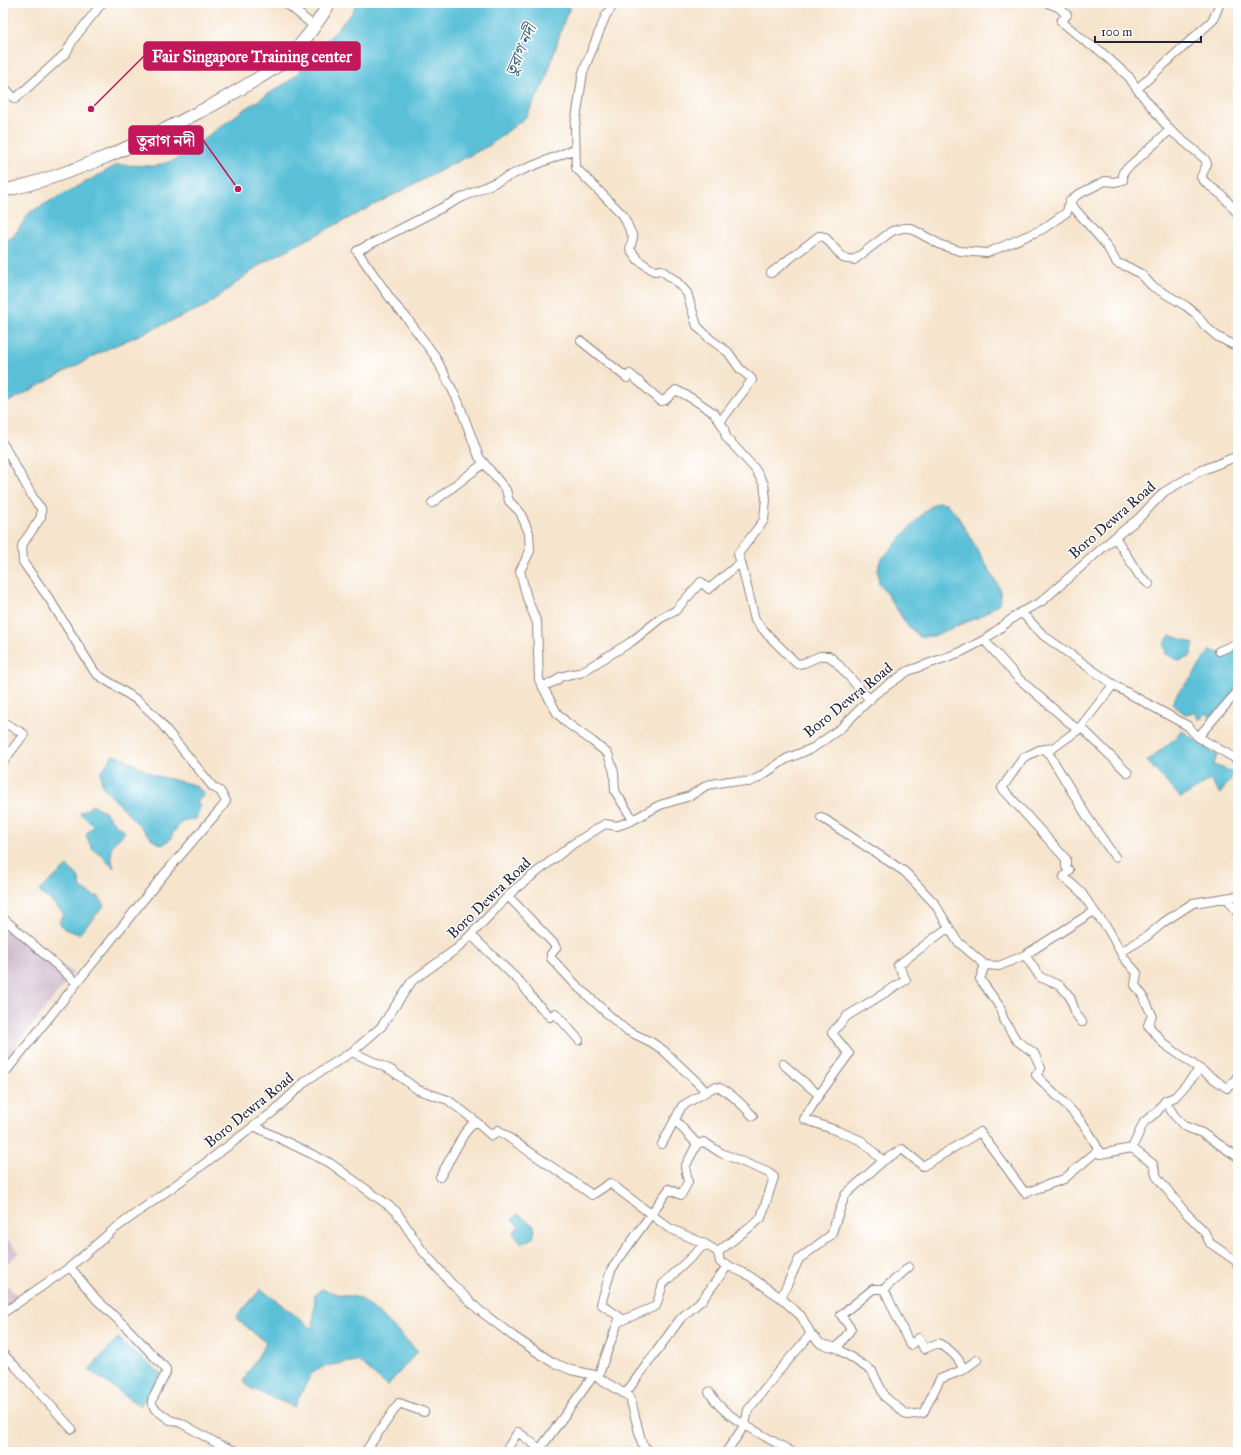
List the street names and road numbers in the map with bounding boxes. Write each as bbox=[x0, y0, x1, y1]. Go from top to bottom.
street label: Boro Dewra Road bbox=[1065, 477, 1159, 563]
street label: Boro Dewra Road bbox=[800, 658, 896, 741]
street label: Boro Dewra Road bbox=[444, 853, 535, 942]
street label: Boro Dewra Road bbox=[201, 1068, 297, 1151]

